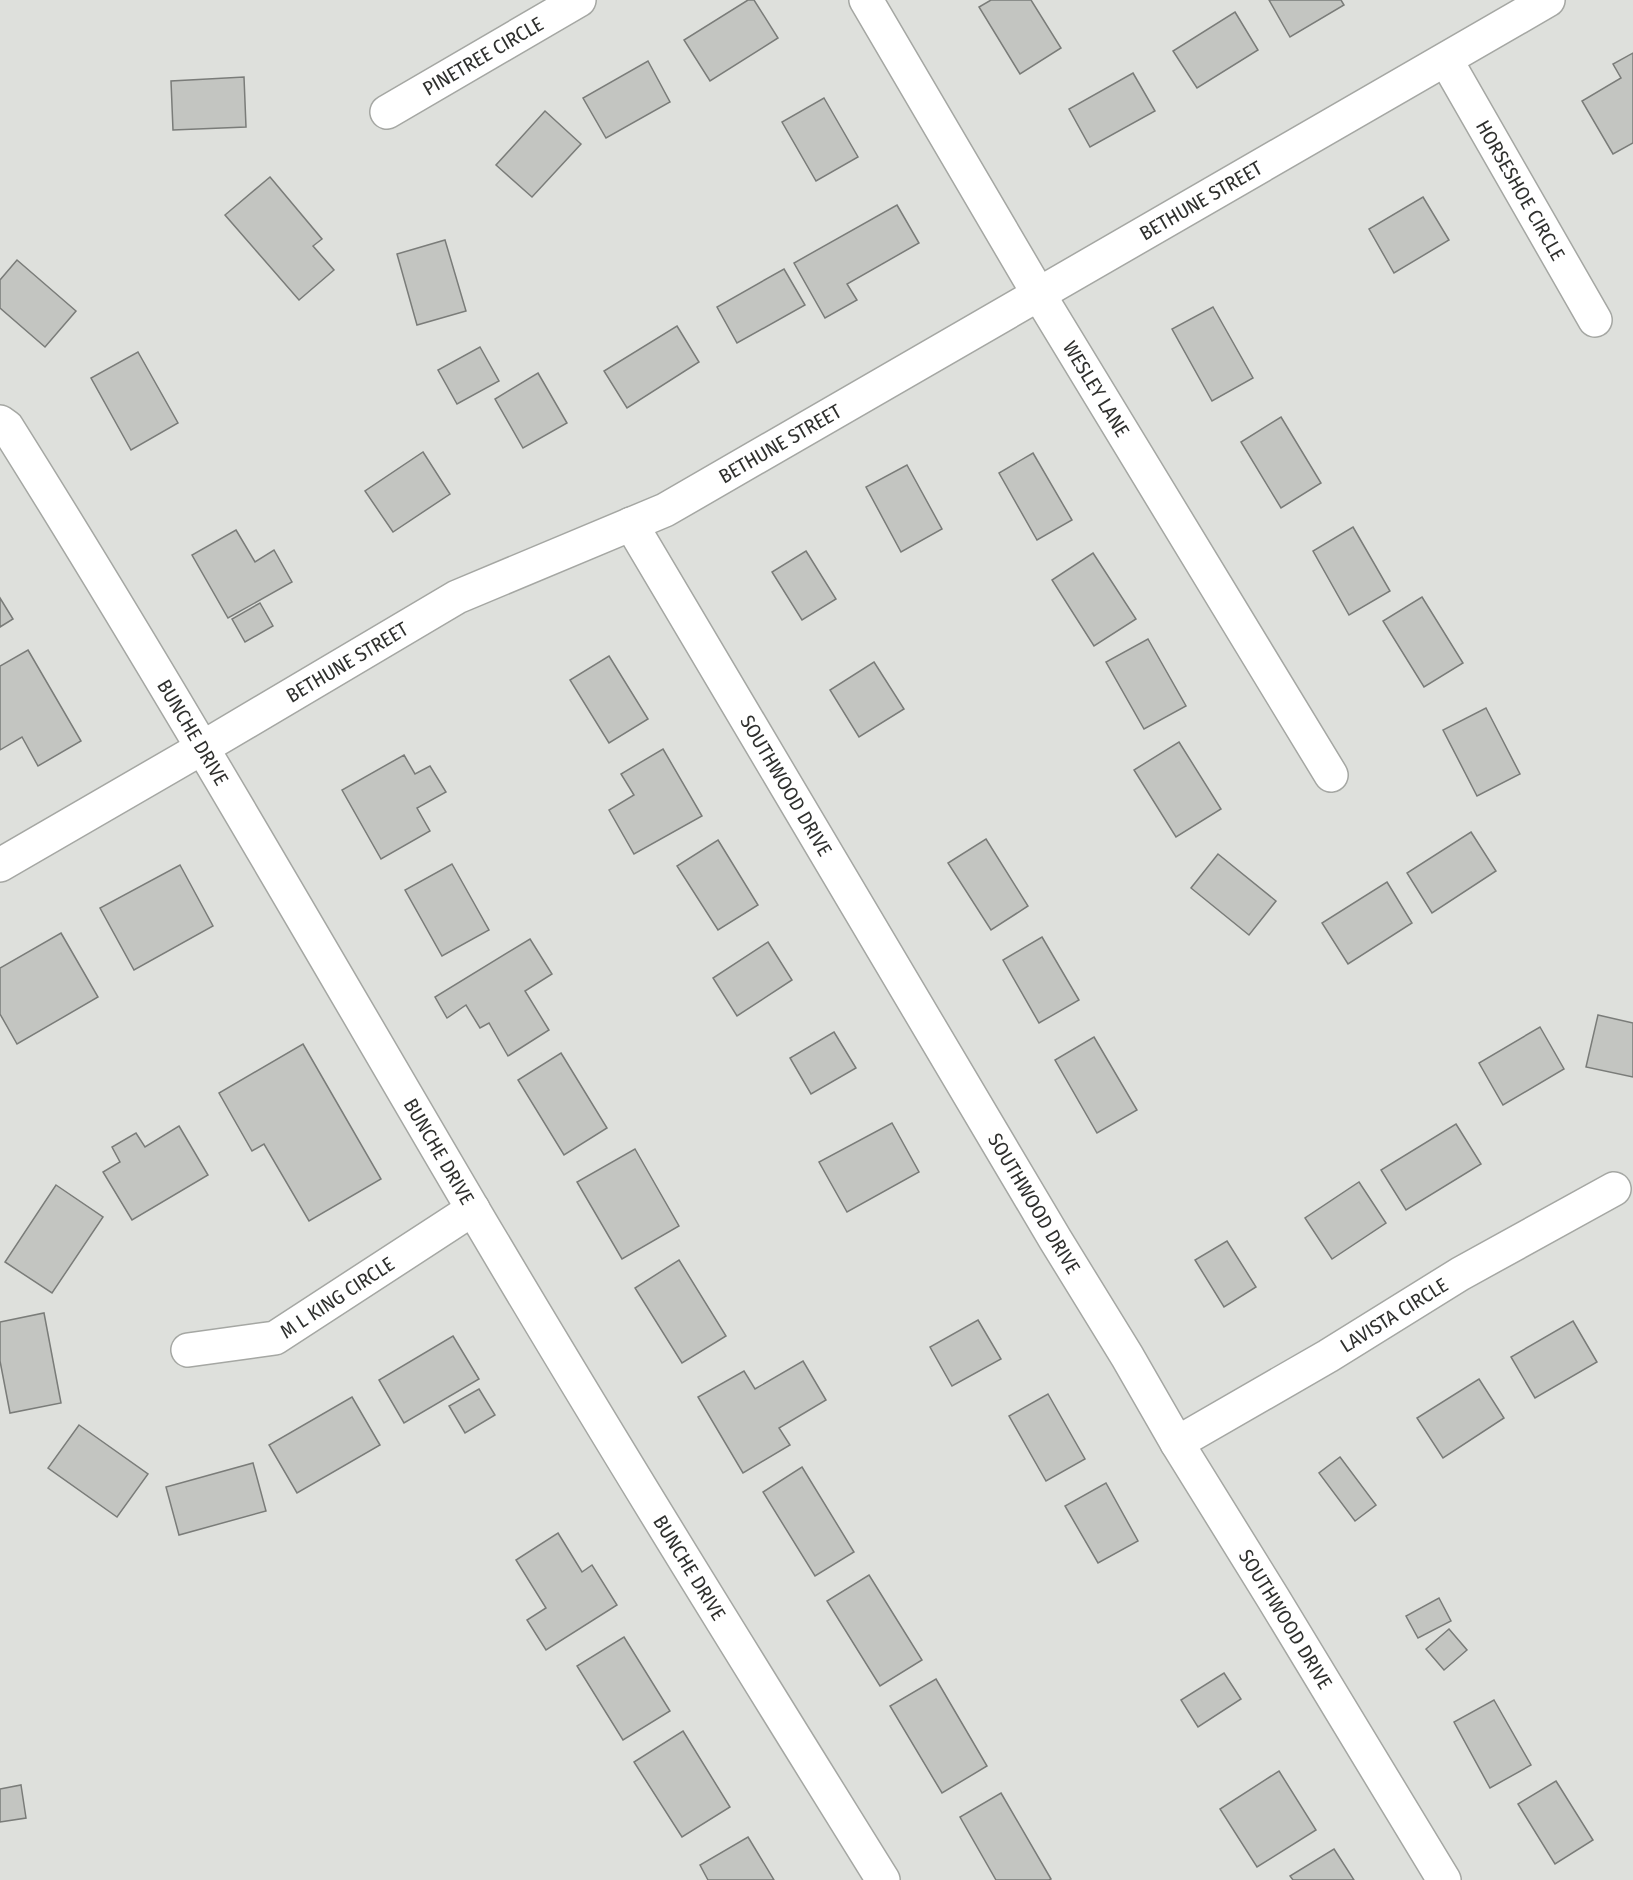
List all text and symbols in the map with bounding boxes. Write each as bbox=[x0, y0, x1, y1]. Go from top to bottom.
street label: PINETREE CIRCLE bbox=[418, 12, 547, 101]
street label: HORSESHOE CIRCLE bbox=[1471, 116, 1570, 265]
street label: BETHUNE STREET bbox=[1135, 155, 1267, 245]
street label: WESLEY LANE bbox=[1058, 337, 1135, 441]
street label: BETHUNE STREET bbox=[714, 398, 846, 488]
street label: BETHUNE STREET bbox=[282, 616, 413, 707]
street label: BUNCHE DRIVE bbox=[152, 675, 234, 789]
street label: SOUTHWOOD DRIVE bbox=[735, 711, 837, 860]
street label: BUNCHE DRIVE bbox=[399, 1094, 479, 1209]
street label: SOUTHWOOD DRIVE bbox=[983, 1129, 1085, 1278]
street label: M L KING CIRCLE bbox=[276, 1252, 399, 1343]
street label: LAVISTA CIRCLE bbox=[1336, 1273, 1452, 1357]
street label: BUNCHE DRIVE bbox=[648, 1511, 731, 1625]
street label: SOUTHWOOD DRIVE bbox=[1234, 1545, 1337, 1694]

